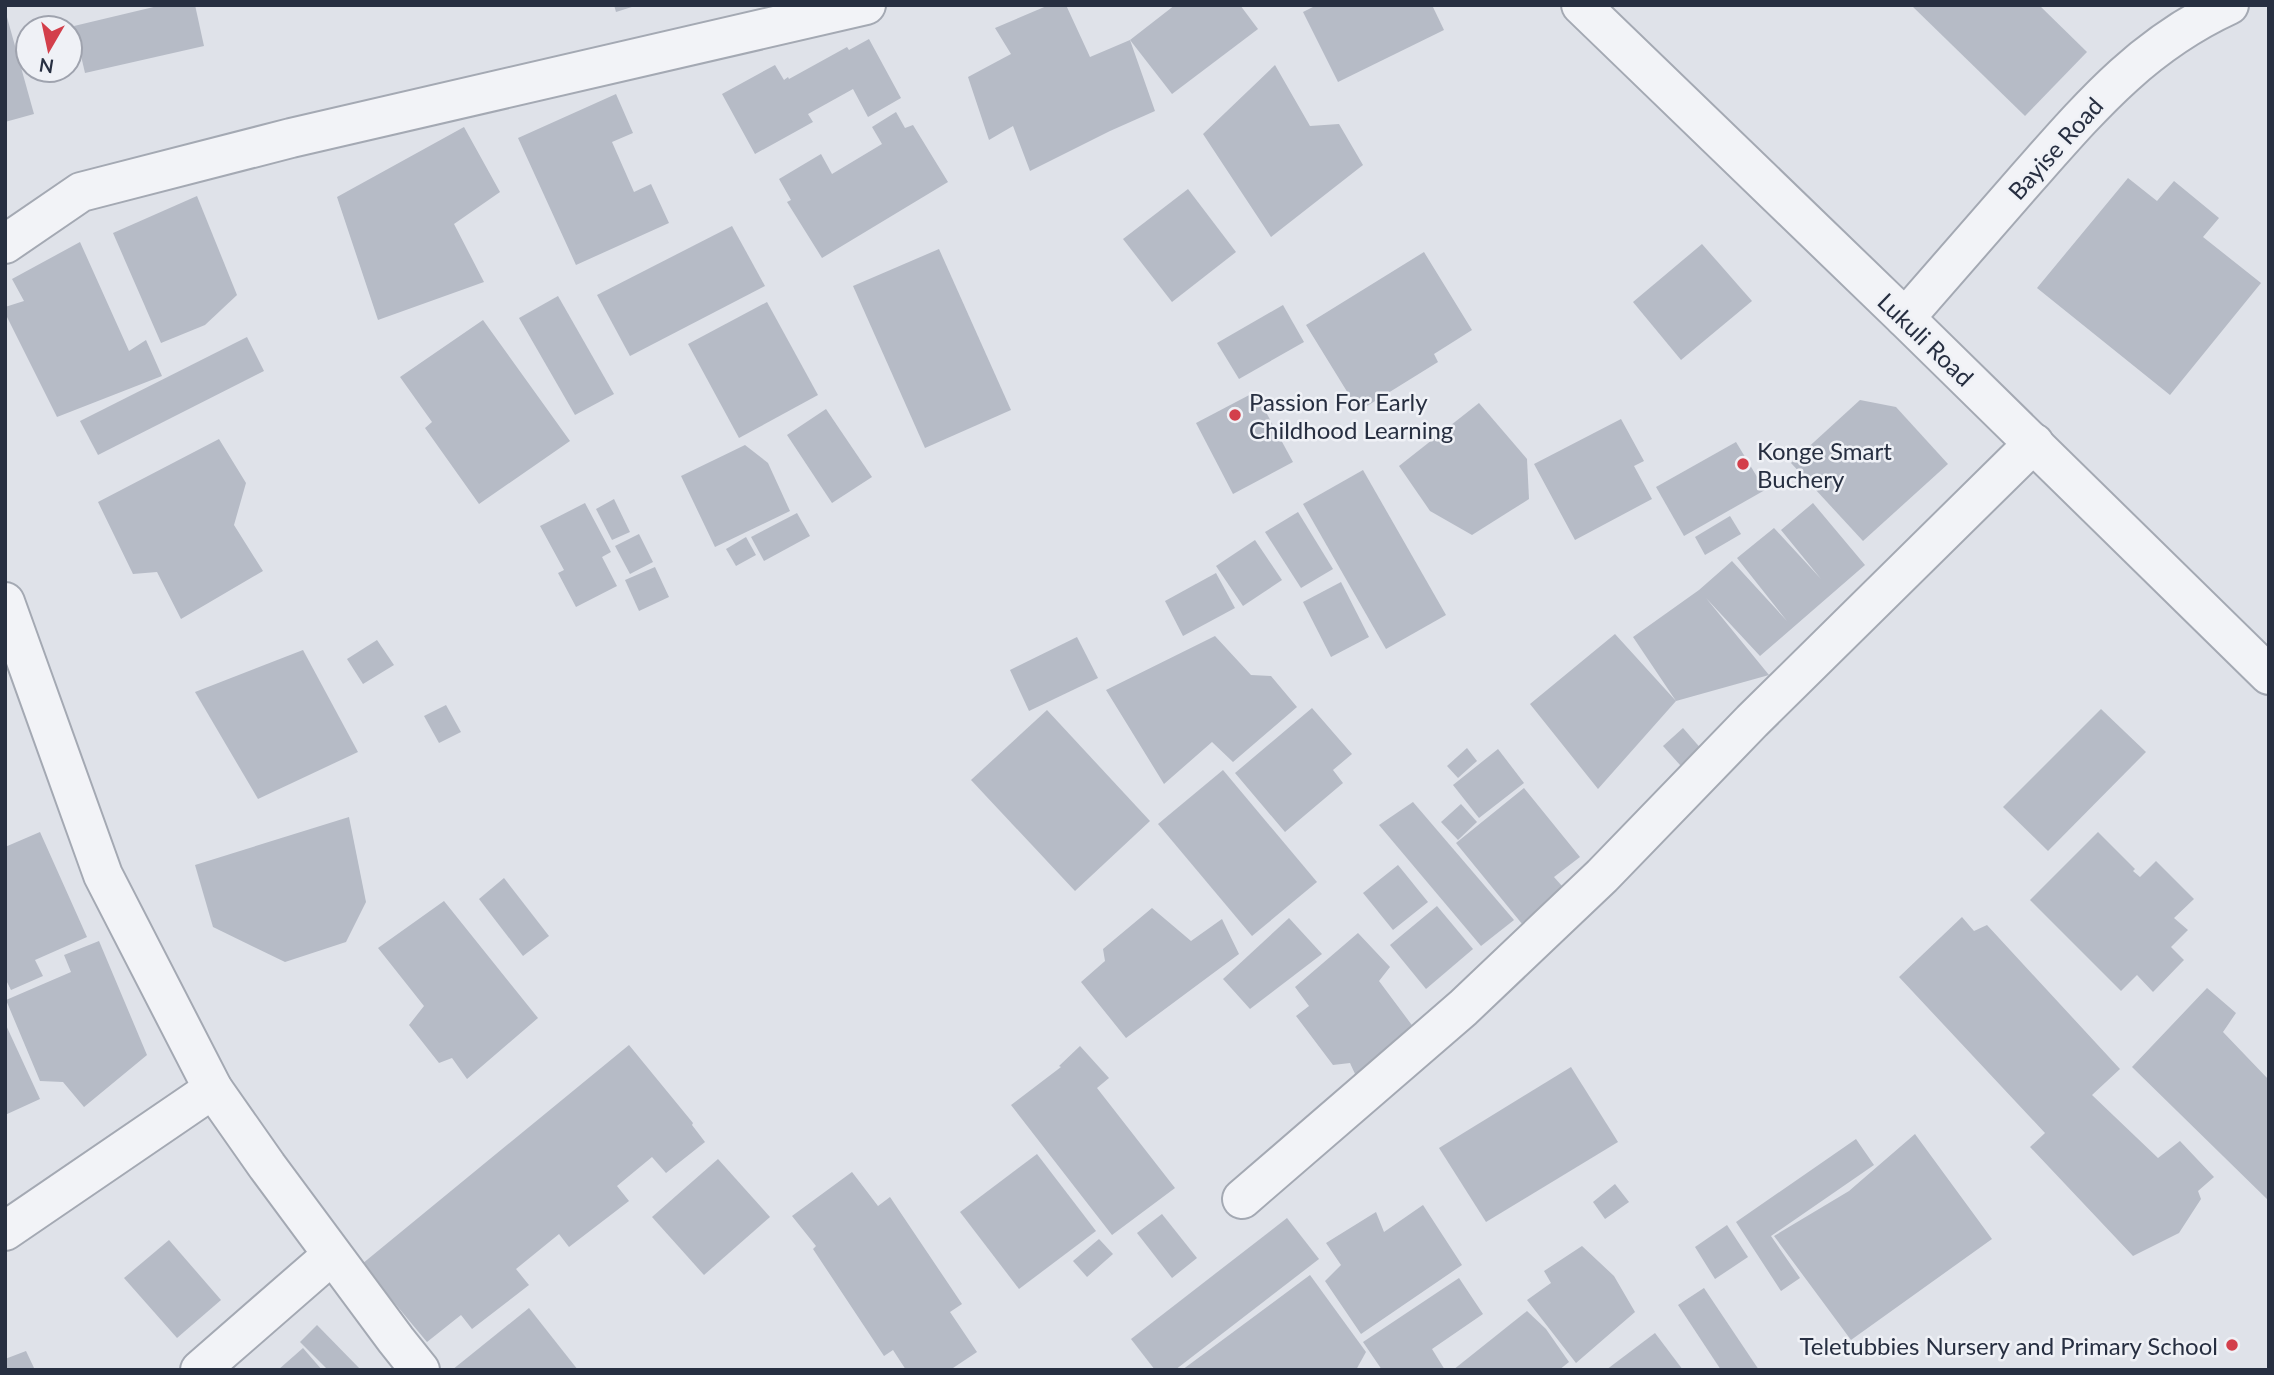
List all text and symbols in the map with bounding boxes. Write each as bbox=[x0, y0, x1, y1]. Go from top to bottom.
north arrow bbox=[14, 14, 84, 84]
text: N bbox=[37, 54, 55, 79]
street label: Bayise Road bbox=[2002, 91, 2108, 205]
street label: Lukuli Road bbox=[1872, 286, 1980, 392]
place label: Passion For Early Childhood Learning bbox=[1249, 387, 1453, 444]
marker: Passion For Early Childhood Learning bbox=[1227, 407, 1243, 423]
place label: Konge Smart Buchery bbox=[1757, 436, 1892, 493]
marker: Konge Smart Buchery bbox=[1735, 456, 1751, 472]
place label: Teletubbies Nursery and Primary School bbox=[1800, 1331, 2218, 1360]
marker: Teletubbies Nursery and Primary School bbox=[2224, 1337, 2240, 1353]

